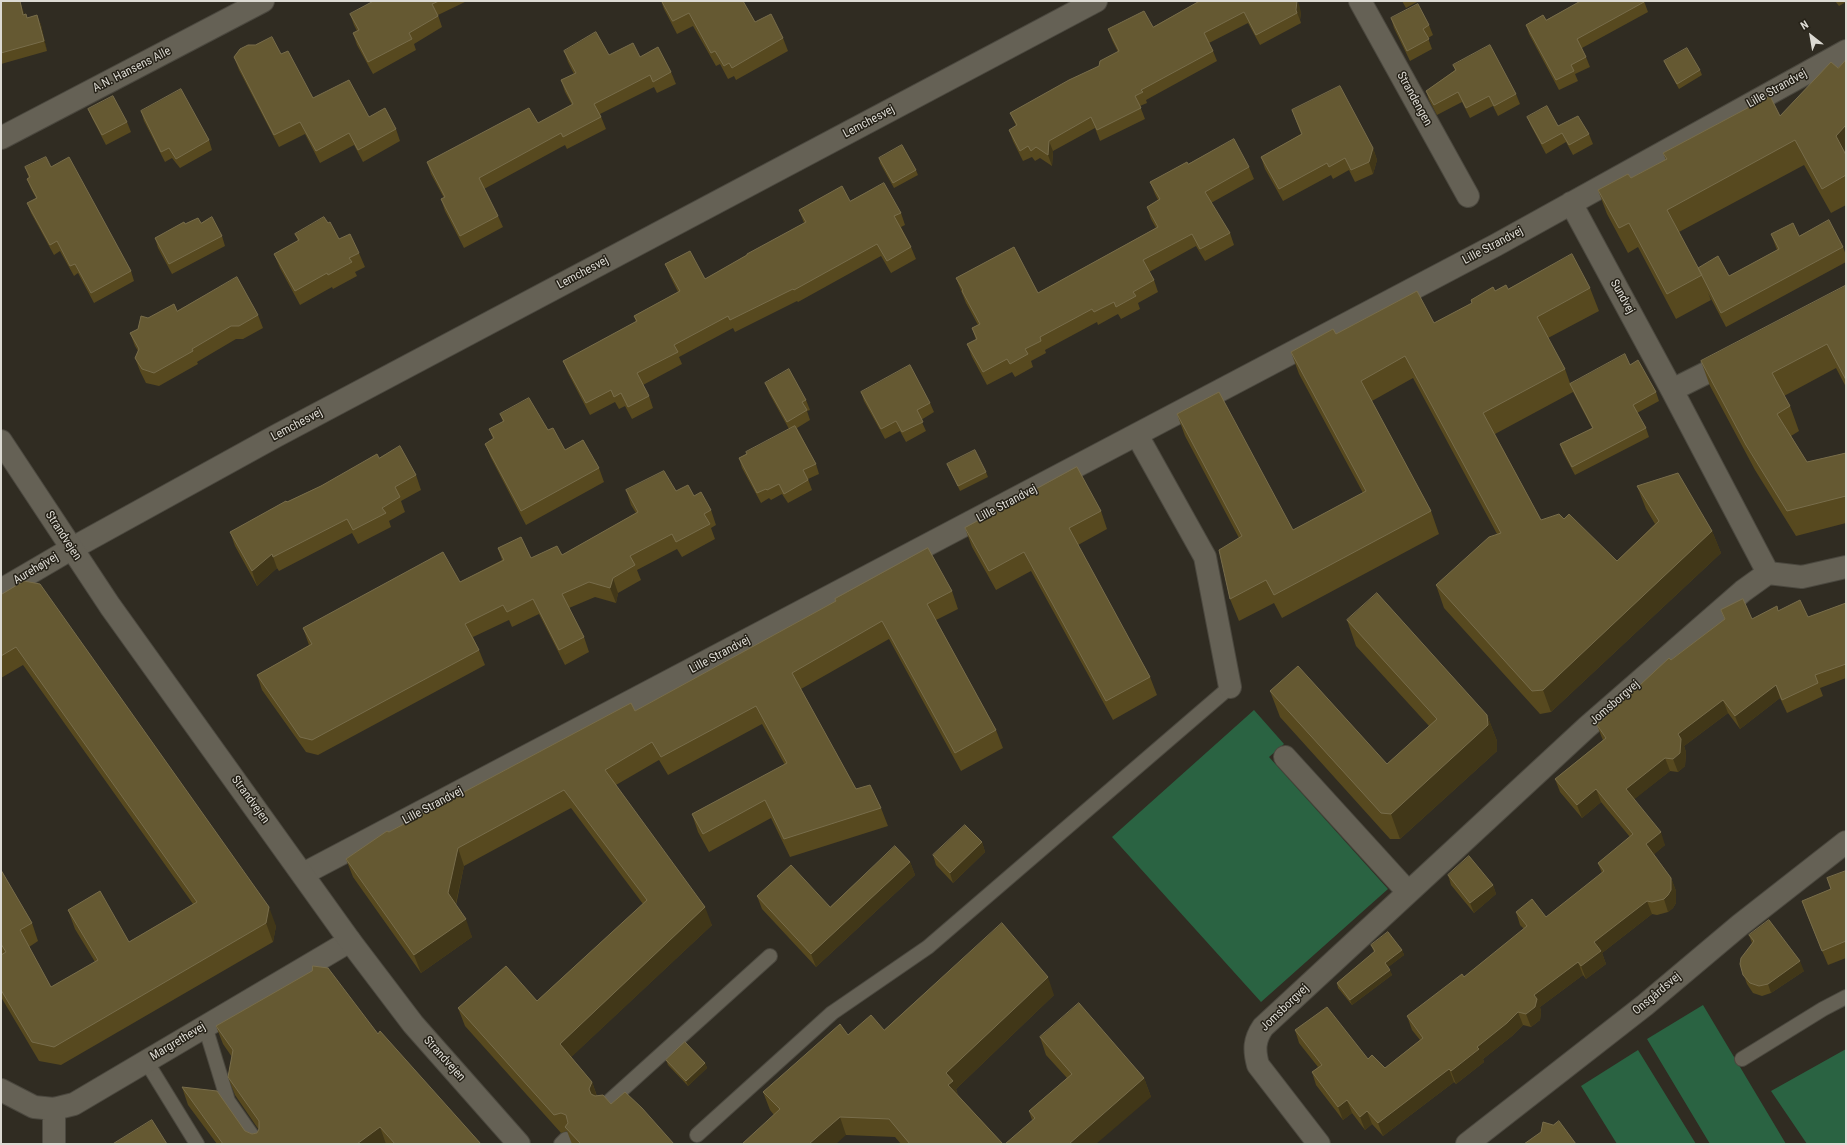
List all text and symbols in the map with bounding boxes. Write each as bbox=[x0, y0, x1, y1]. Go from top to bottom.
north arrow bbox=[1791, 16, 1831, 56]
text: N bbox=[1798, 18, 1811, 33]
street label: A.N. Hansens Alle bbox=[91, 44, 173, 96]
street label: Lille Strandvej bbox=[1744, 67, 1810, 111]
street label: Strandengen bbox=[1393, 69, 1435, 129]
street label: Lemchesvej bbox=[841, 102, 897, 142]
street label: Lille Strandvej bbox=[1460, 224, 1526, 268]
street label: Lemchesvej bbox=[555, 253, 611, 293]
street label: Sundvej bbox=[1607, 277, 1637, 317]
street label: Lemchesvej bbox=[269, 405, 325, 445]
street label: Lille Strandvej bbox=[974, 482, 1040, 526]
street label: Strandvejen bbox=[42, 509, 84, 563]
street label: Aurehøjvej bbox=[11, 550, 61, 588]
street label: Lille Strandvej bbox=[687, 633, 753, 677]
street label: Jomsborgvej bbox=[1587, 678, 1643, 728]
street label: Strandvejen bbox=[228, 773, 272, 827]
street label: Lille Strandvej bbox=[400, 784, 466, 828]
street label: Onsgårdsvej bbox=[1630, 970, 1684, 1018]
street label: Jomsborgvej bbox=[1258, 982, 1312, 1034]
street label: Margrethevej bbox=[148, 1020, 208, 1064]
street label: Strandvejen bbox=[420, 1034, 468, 1084]

